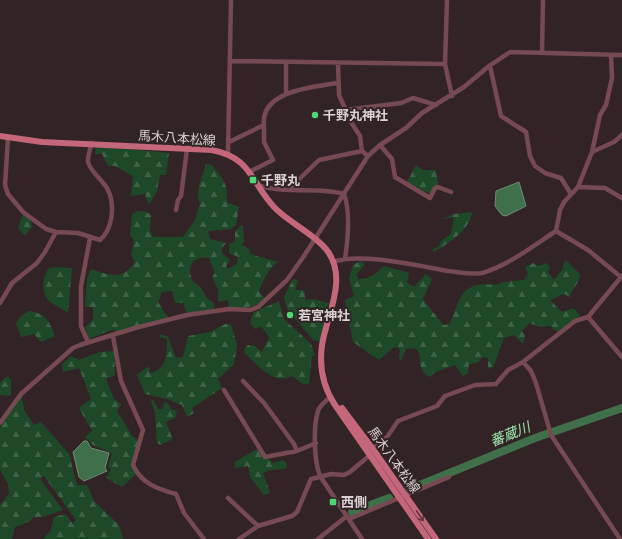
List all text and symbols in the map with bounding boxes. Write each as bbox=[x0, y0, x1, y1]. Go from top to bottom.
place label: 千野丸神社 bbox=[323, 108, 388, 123]
marker: 千野丸神社 bbox=[310, 110, 320, 120]
street label: 馬木八本松線 bbox=[138, 128, 216, 148]
place label: 千野丸 bbox=[261, 173, 300, 188]
marker: 千野丸 bbox=[248, 175, 258, 185]
place label: 若宮神社 bbox=[298, 308, 350, 323]
marker: 若宮神社 bbox=[285, 310, 295, 320]
water label: 蕃蔵川 bbox=[488, 418, 534, 449]
street label: 馬木八本松線 bbox=[365, 424, 423, 496]
place label: 西側 bbox=[341, 495, 367, 510]
marker: 西側 bbox=[328, 497, 338, 507]
one-way arrow bbox=[416, 510, 424, 521]

